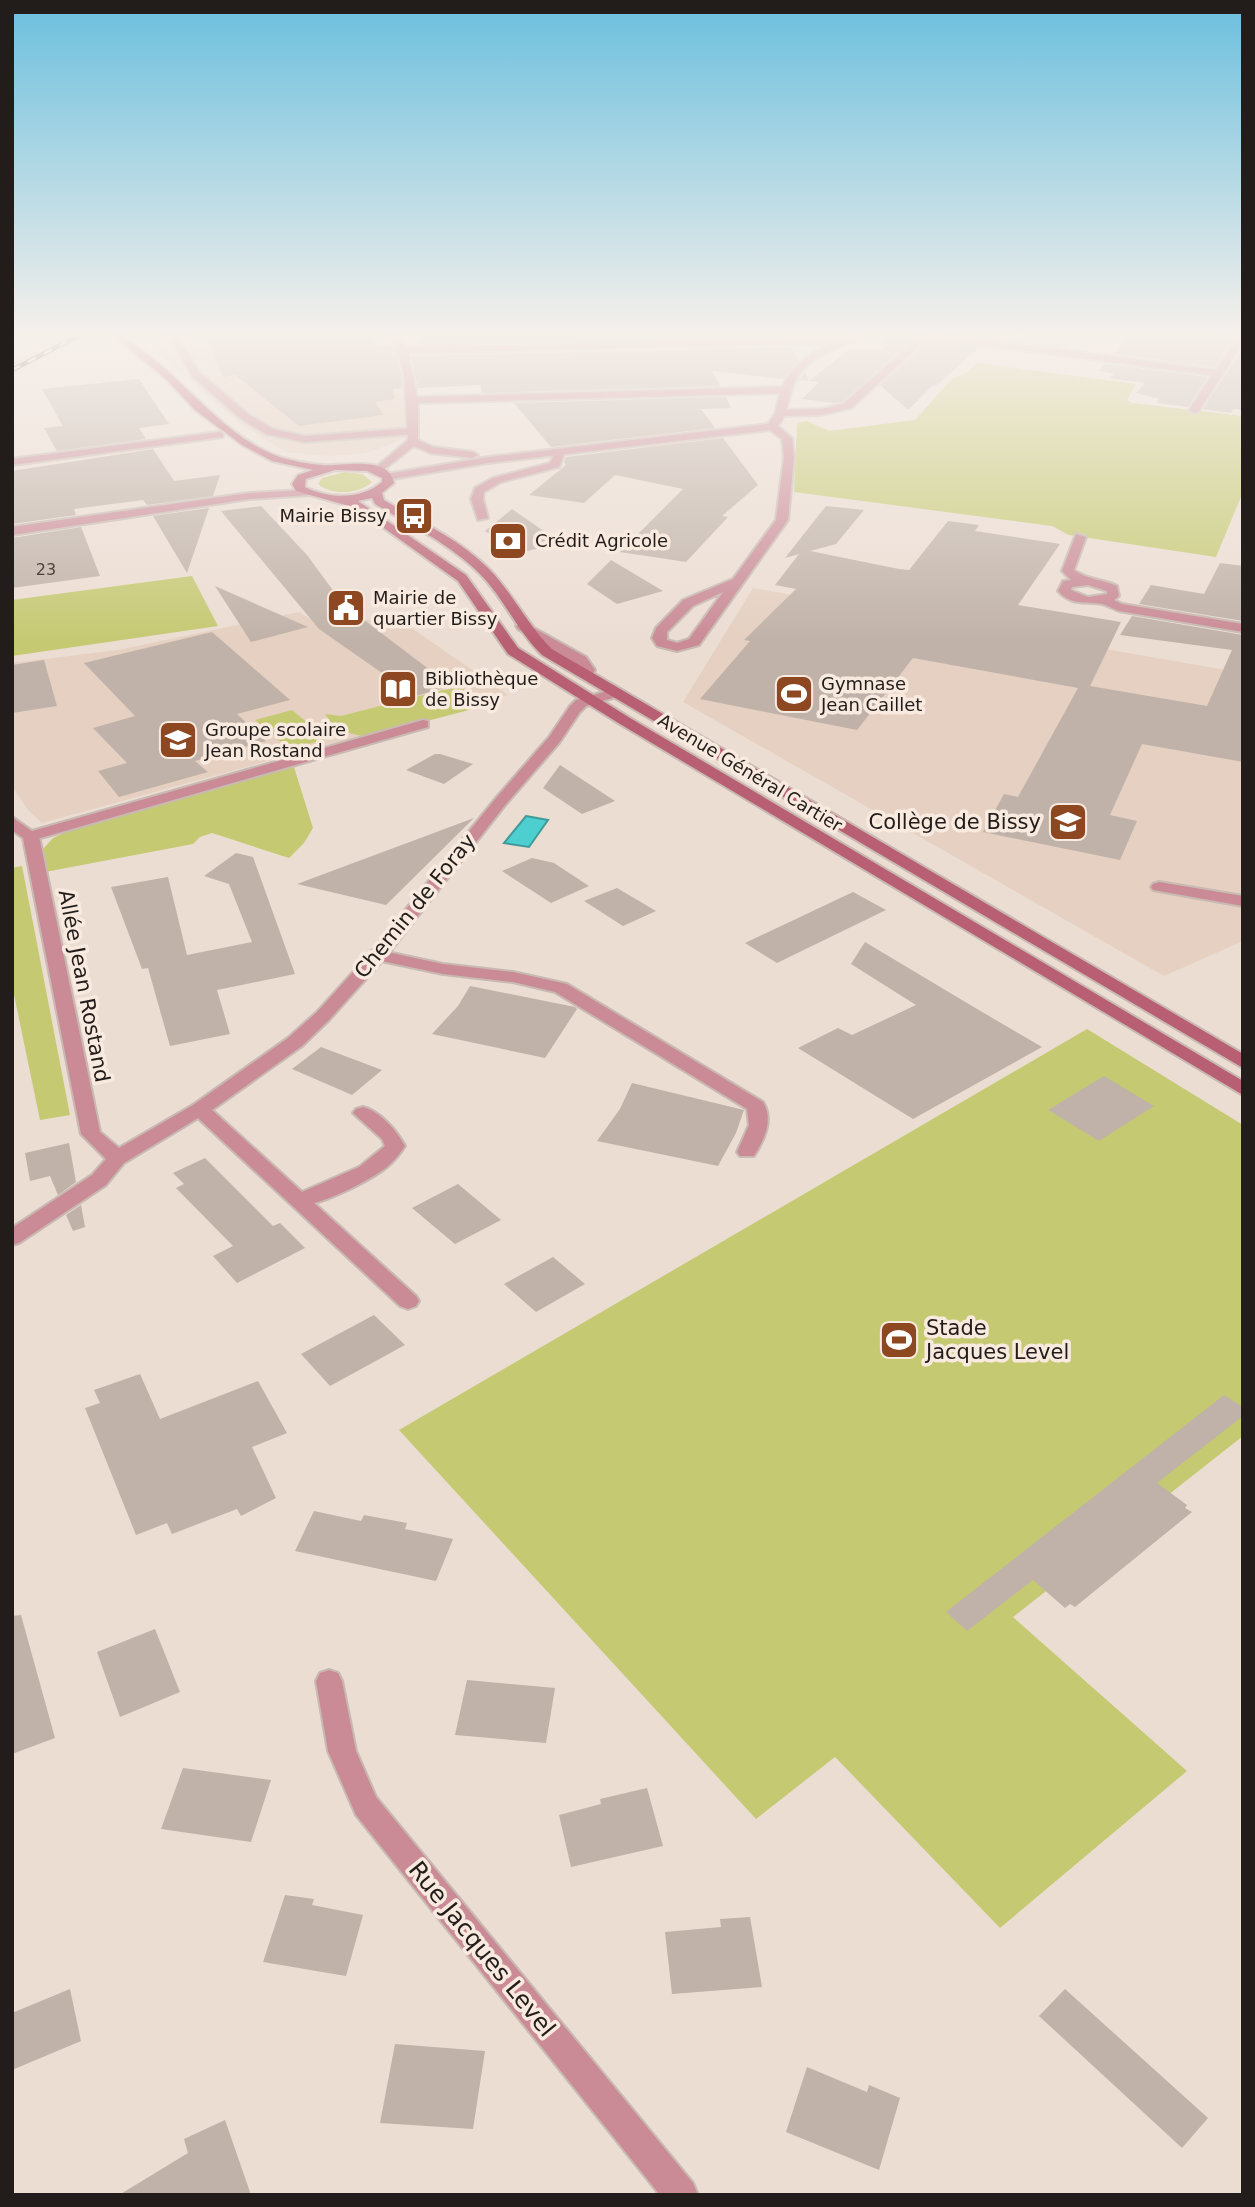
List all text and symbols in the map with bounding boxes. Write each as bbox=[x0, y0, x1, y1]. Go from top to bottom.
bus stop icon: Mairie Bissy bbox=[393, 495, 435, 537]
place label: Mairie Bissy bbox=[279, 505, 387, 526]
bank icon: Crédit Agricole bbox=[487, 520, 529, 562]
place label: Crédit Agricole bbox=[535, 530, 668, 551]
house number: 23 bbox=[36, 560, 56, 579]
public building icon: Mairie de quartier Bissy bbox=[325, 587, 367, 629]
place label: Mairie de quartier Bissy bbox=[373, 587, 498, 629]
library icon: Bibliothèque de Bissy bbox=[377, 668, 419, 710]
place label: Bibliothèque de Bissy bbox=[425, 668, 538, 710]
sports icon: Gymnase Jean Caillet bbox=[773, 673, 815, 715]
place label: Gymnase Jean Caillet bbox=[820, 673, 922, 715]
street label: Avenue Général Cartier bbox=[655, 709, 847, 836]
school or university icon: Groupe scolaire Jean Rostand bbox=[157, 719, 199, 761]
place label: Groupe scolaire Jean Rostand bbox=[204, 719, 346, 761]
school or university icon: Collège de Bissy bbox=[1047, 801, 1089, 843]
place label: Collège de Bissy bbox=[868, 810, 1041, 834]
street label: Chemin de Foray bbox=[350, 829, 480, 983]
street label: Allée Jean Rostand bbox=[54, 888, 114, 1084]
place label: Stade Jacques Level bbox=[924, 1316, 1069, 1364]
sports icon: Stade Jacques Level bbox=[878, 1319, 920, 1361]
street label: Rue Jacques Level bbox=[403, 1856, 561, 2042]

